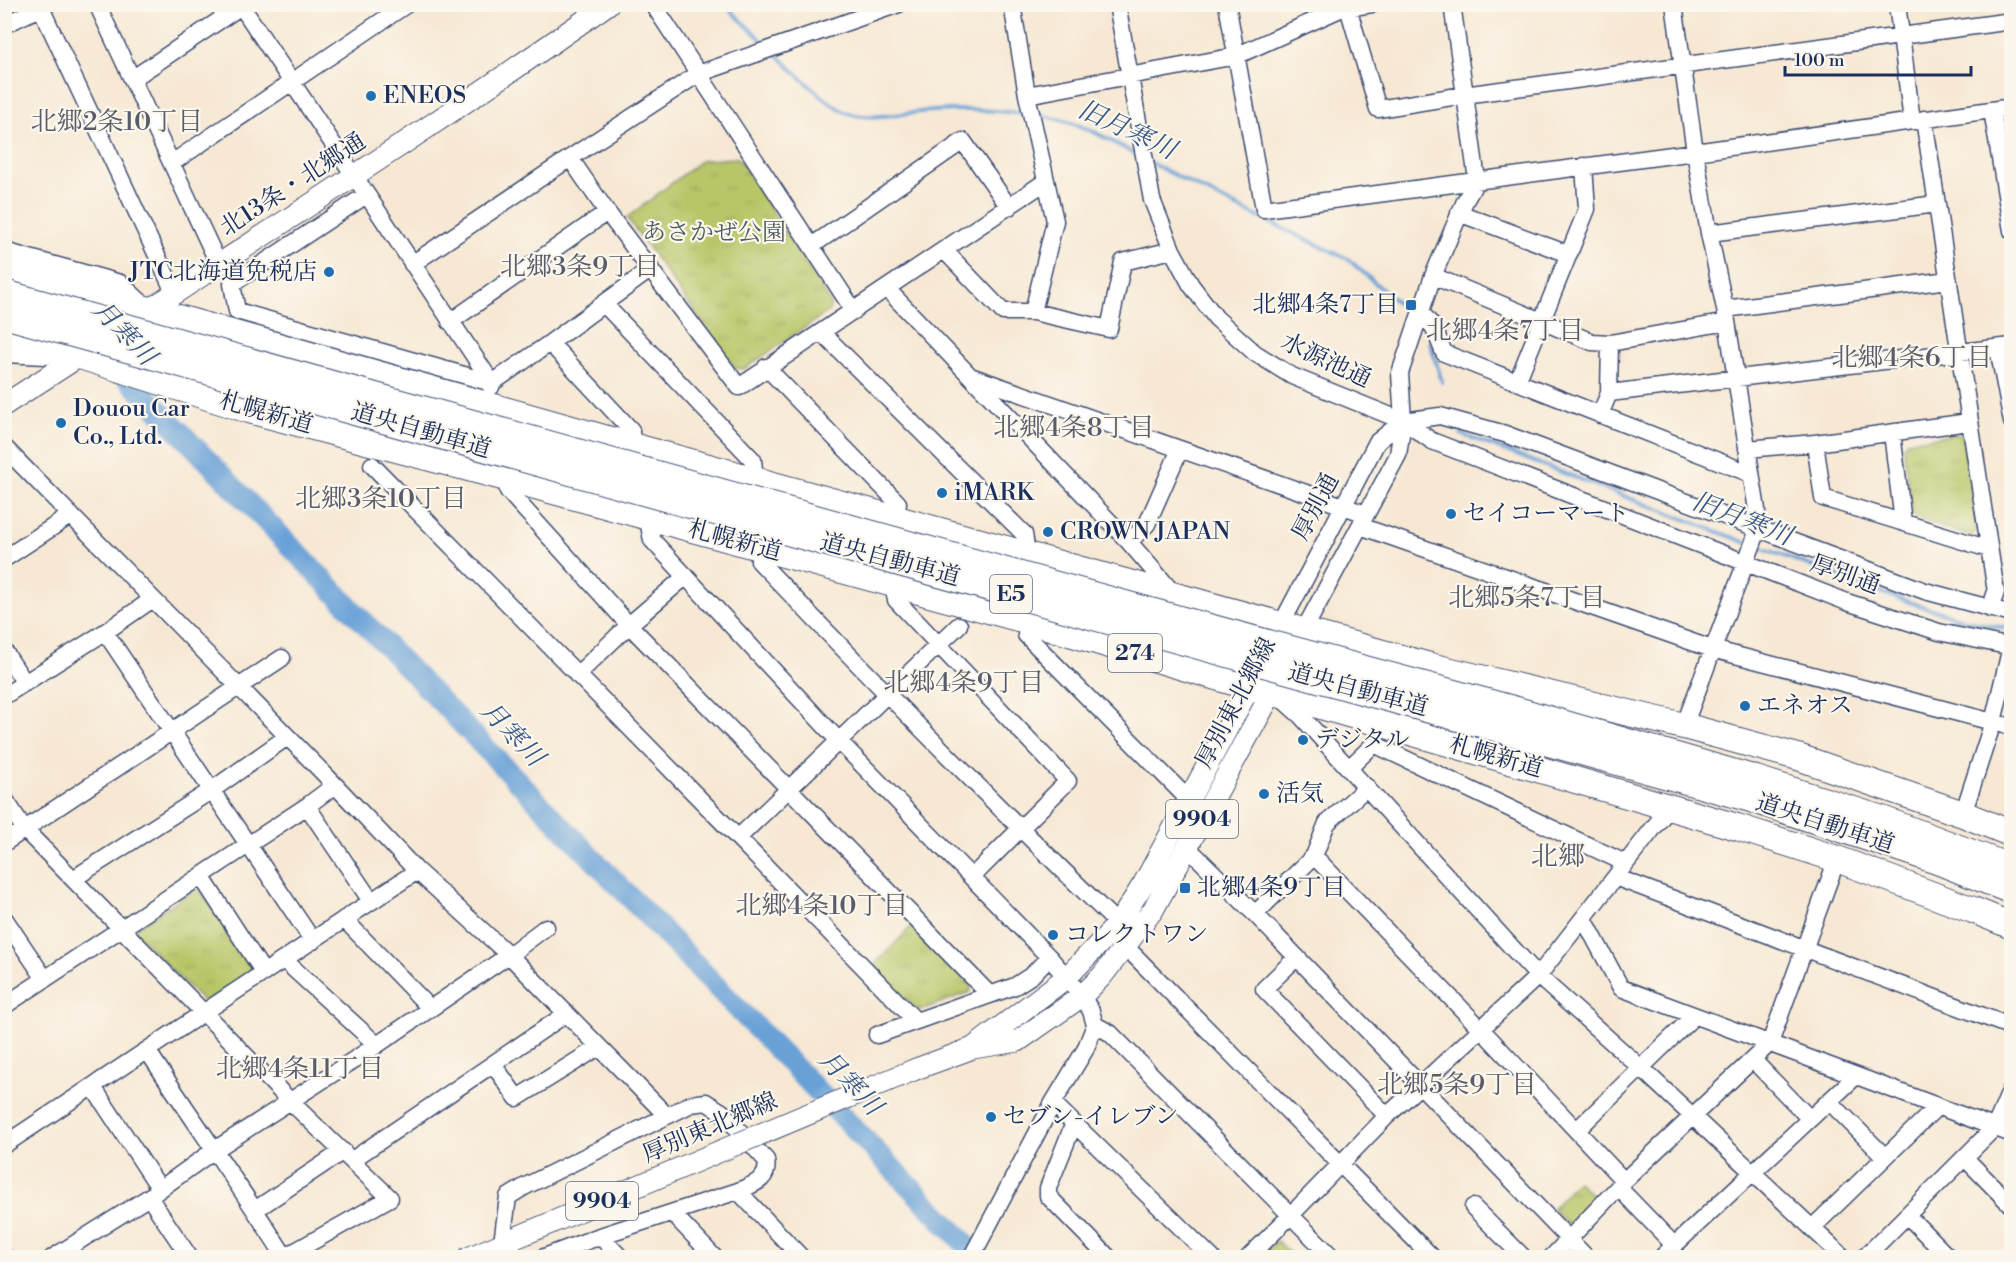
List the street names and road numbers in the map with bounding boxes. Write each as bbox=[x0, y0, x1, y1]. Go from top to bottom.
street label: 北13条・北郷通 bbox=[215, 127, 371, 243]
street label: 水源池通 bbox=[1276, 327, 1376, 395]
street label: 札幌新道 bbox=[216, 385, 316, 441]
street label: 道央自動車道 bbox=[348, 397, 494, 465]
street label: 厚別通 bbox=[1286, 468, 1346, 546]
street label: 札幌新道 bbox=[685, 514, 785, 568]
street label: 道央自動車道 bbox=[817, 527, 963, 593]
street label: 厚別通 bbox=[1806, 549, 1884, 601]
road number: E5 bbox=[990, 575, 1032, 613]
street label: 厚別東北郷線 bbox=[1189, 632, 1283, 774]
road number: 274 bbox=[1108, 634, 1162, 672]
street label: 道央自動車道 bbox=[1285, 657, 1431, 723]
street label: 札幌新道 bbox=[1446, 729, 1546, 785]
street label: 道央自動車道 bbox=[1752, 787, 1898, 861]
road number: 9904 bbox=[1166, 800, 1238, 838]
street label: 厚別東北郷線 bbox=[638, 1086, 782, 1170]
road number: 9904 bbox=[566, 1182, 638, 1220]

